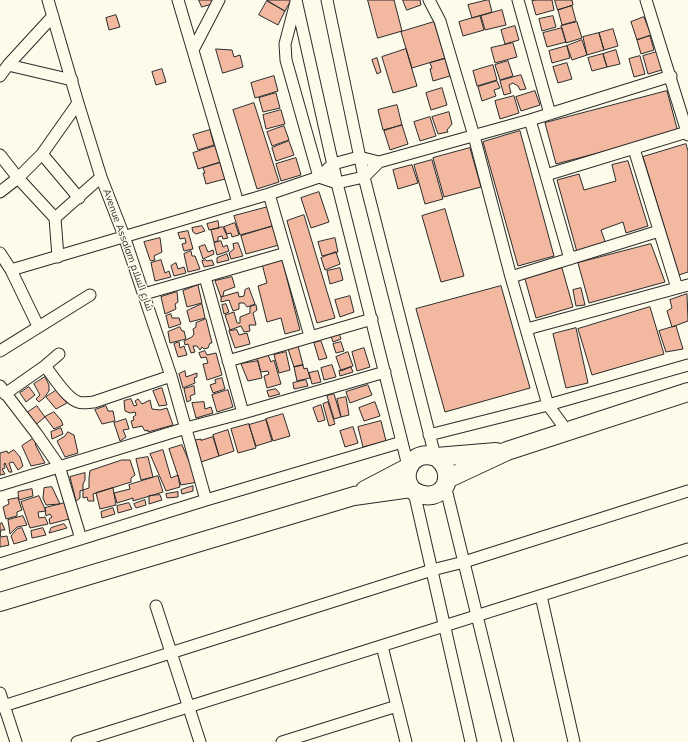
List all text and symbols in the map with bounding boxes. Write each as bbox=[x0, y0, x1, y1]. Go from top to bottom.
street label: Avenue Assalam شارع السلام bbox=[100, 187, 156, 313]

